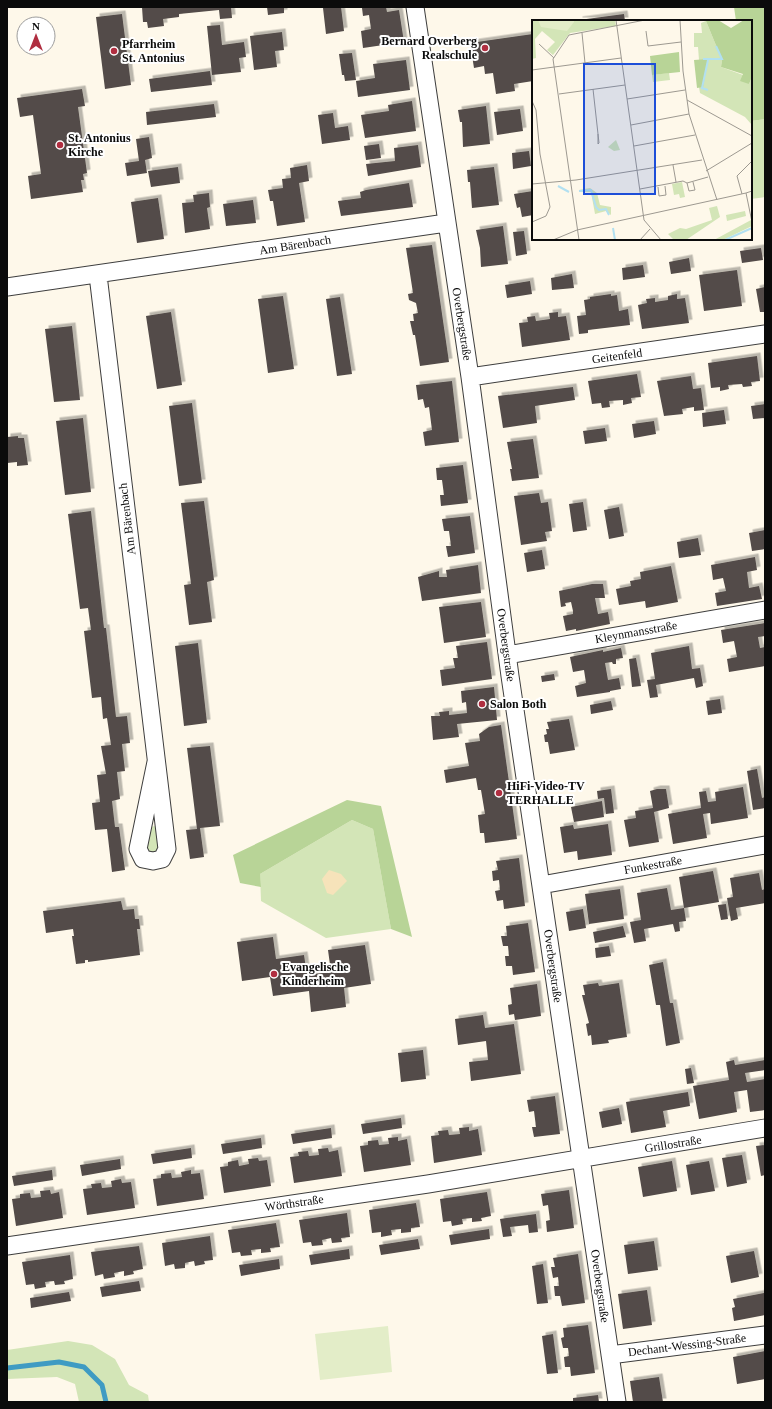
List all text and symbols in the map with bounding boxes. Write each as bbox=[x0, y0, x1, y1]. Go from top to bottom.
north arrow bbox=[16, 16, 56, 56]
text: N bbox=[32, 20, 40, 32]
inset map bbox=[532, 20, 752, 240]
place label: Bernard Overberg Realschule bbox=[381, 34, 478, 62]
place label: Pfarrheim St. Antonius bbox=[122, 37, 185, 65]
marker: Bernard Overberg Realschule bbox=[480, 43, 490, 53]
marker: Pfarrheim St. Antonius bbox=[109, 46, 119, 56]
place label: St. Antonius Kirche bbox=[68, 131, 131, 159]
marker: St. Antonius Kirche bbox=[55, 140, 65, 150]
street label: Am Bärenbach bbox=[258, 232, 332, 258]
street label: Overbergstraße bbox=[449, 286, 475, 362]
street label: Geitenfeld bbox=[591, 346, 643, 366]
street label: Am Bärenbach bbox=[116, 482, 138, 556]
street label: Overbergstraße bbox=[494, 608, 518, 682]
street label: Kleynmansstraße bbox=[594, 618, 678, 646]
place label: Salon Both bbox=[490, 697, 547, 711]
marker: Salon Both bbox=[477, 699, 487, 709]
place label: HiFi-Video-TV TERHALLE bbox=[507, 779, 585, 807]
marker: HiFi-Video-TV TERHALLE bbox=[494, 788, 504, 798]
street label: Funkestraße bbox=[623, 853, 683, 877]
street label: Overbergstraße bbox=[541, 929, 565, 1003]
place label: Evangelische Kinderheim bbox=[282, 960, 349, 988]
marker: Evangelische Kinderheim bbox=[269, 969, 279, 979]
street label: Grillostraße bbox=[644, 1133, 702, 1155]
street label: Wörthstraße bbox=[264, 1192, 324, 1214]
street label: Overbergstraße bbox=[588, 1249, 612, 1323]
street label: Dechant-Wessing-Straße bbox=[627, 1331, 747, 1359]

